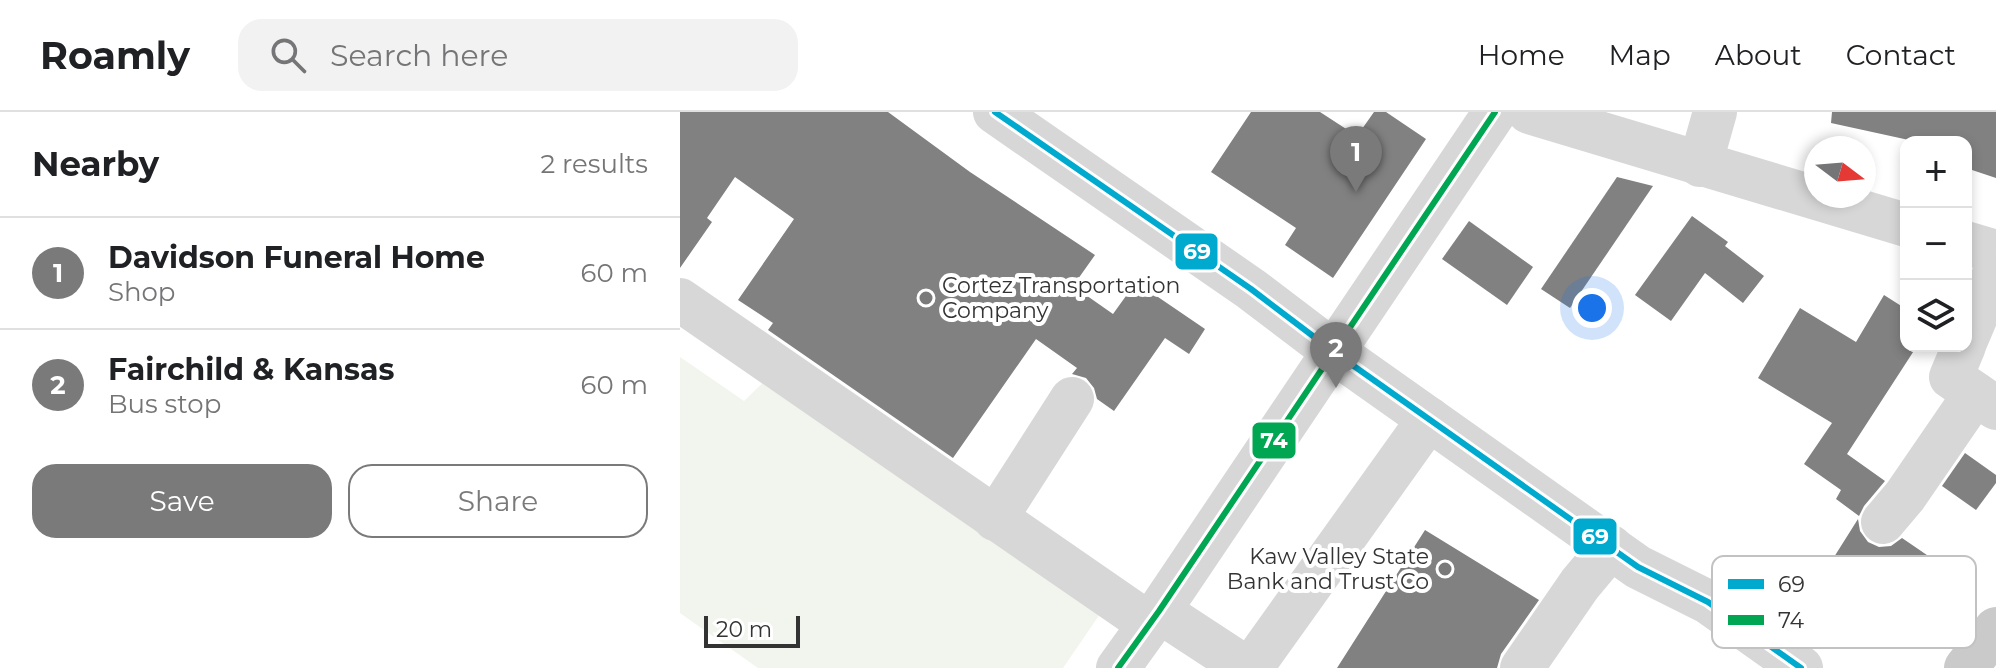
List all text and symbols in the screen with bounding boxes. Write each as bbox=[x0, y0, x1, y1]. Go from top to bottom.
search box bbox=[238, 19, 798, 91]
text: Roamly bbox=[40, 32, 190, 79]
icon: search bbox=[266, 33, 310, 77]
text: Search here bbox=[330, 37, 508, 74]
text: Home bbox=[1478, 38, 1565, 72]
text: Map bbox=[1609, 38, 1671, 72]
text: About bbox=[1715, 38, 1802, 72]
text: Contact bbox=[1846, 38, 1956, 72]
pin: 1 bbox=[1330, 126, 1382, 192]
north arrow bbox=[1804, 136, 1876, 208]
map controls bbox=[1900, 136, 1972, 352]
button: + bbox=[1900, 136, 1972, 208]
text: Nearby bbox=[32, 143, 159, 185]
text: 2 results bbox=[540, 148, 648, 180]
button: − bbox=[1900, 208, 1972, 280]
line badge: 69 bbox=[1174, 232, 1219, 271]
text: 69 bbox=[1183, 238, 1211, 265]
text: Davidson Funeral Home bbox=[108, 239, 485, 276]
text: 1 bbox=[53, 257, 63, 289]
text: 60 m bbox=[581, 257, 648, 289]
place label: Cortez Transportation Company bbox=[942, 272, 1180, 324]
text: Shop bbox=[108, 276, 176, 308]
button: layers bbox=[1900, 280, 1972, 352]
your location bbox=[1572, 288, 1612, 328]
marker: Cortez Transportation Company bbox=[917, 289, 935, 307]
pin: 2 bbox=[1310, 322, 1362, 388]
text: Fairchild & Kansas bbox=[108, 351, 394, 388]
text: 2 bbox=[50, 369, 66, 401]
text: 60 m bbox=[581, 369, 648, 401]
text: Bus stop bbox=[108, 388, 221, 420]
line badge: 74 bbox=[1251, 421, 1297, 460]
text: 74 bbox=[1260, 427, 1288, 454]
button: Save bbox=[32, 464, 332, 538]
button: Share bbox=[348, 464, 648, 538]
line badge: 69 bbox=[1572, 517, 1618, 556]
text: 69 bbox=[1581, 523, 1609, 550]
place label: Kaw Valley State Bank and Trust Co bbox=[1227, 543, 1429, 595]
legend bbox=[1712, 556, 1976, 648]
marker: Kaw Valley State Bank and Trust Co bbox=[1436, 560, 1454, 578]
text: 69 bbox=[1778, 571, 1805, 598]
text: 74 bbox=[1778, 607, 1805, 634]
scale bar bbox=[704, 612, 800, 648]
text: 20 m bbox=[716, 616, 772, 643]

